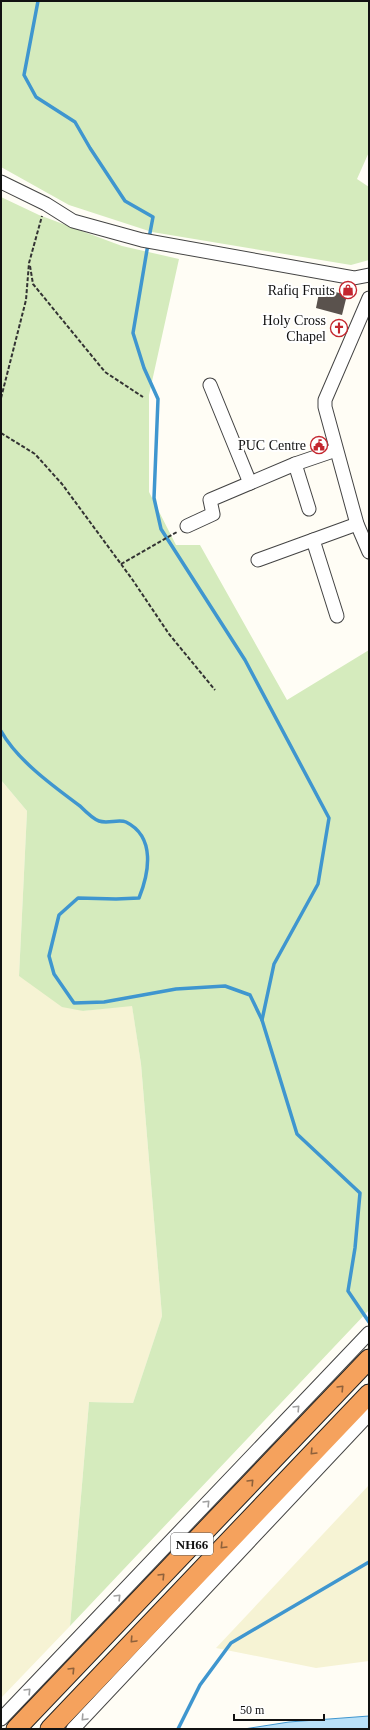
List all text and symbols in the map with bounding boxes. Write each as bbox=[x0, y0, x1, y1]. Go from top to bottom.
shop icon: Rafiq Fruits bbox=[338, 280, 358, 300]
place label: Rafiq Fruits bbox=[268, 283, 335, 298]
place label: Holy Cross Chapel bbox=[263, 313, 326, 344]
church icon: Holy Cross Chapel bbox=[329, 318, 349, 338]
public building icon: PUC Centre bbox=[309, 435, 329, 455]
place label: PUC Centre bbox=[238, 438, 306, 453]
one-way arrow bbox=[336, 1385, 344, 1393]
one-way arrow bbox=[292, 1405, 300, 1413]
one-way arrow bbox=[310, 1447, 318, 1455]
one-way arrow bbox=[246, 1479, 254, 1487]
one-way arrow bbox=[202, 1500, 209, 1507]
road number: NH66 bbox=[171, 1533, 213, 1555]
one-way arrow bbox=[220, 1541, 228, 1549]
one-way arrow bbox=[157, 1573, 164, 1581]
one-way arrow bbox=[113, 1594, 120, 1602]
one-way arrow bbox=[130, 1635, 138, 1643]
one-way arrow bbox=[67, 1667, 75, 1675]
one-way arrow bbox=[23, 1688, 31, 1696]
scale bar bbox=[234, 1696, 324, 1722]
text: 50 m bbox=[240, 1703, 265, 1717]
one-way arrow bbox=[81, 1713, 88, 1721]

